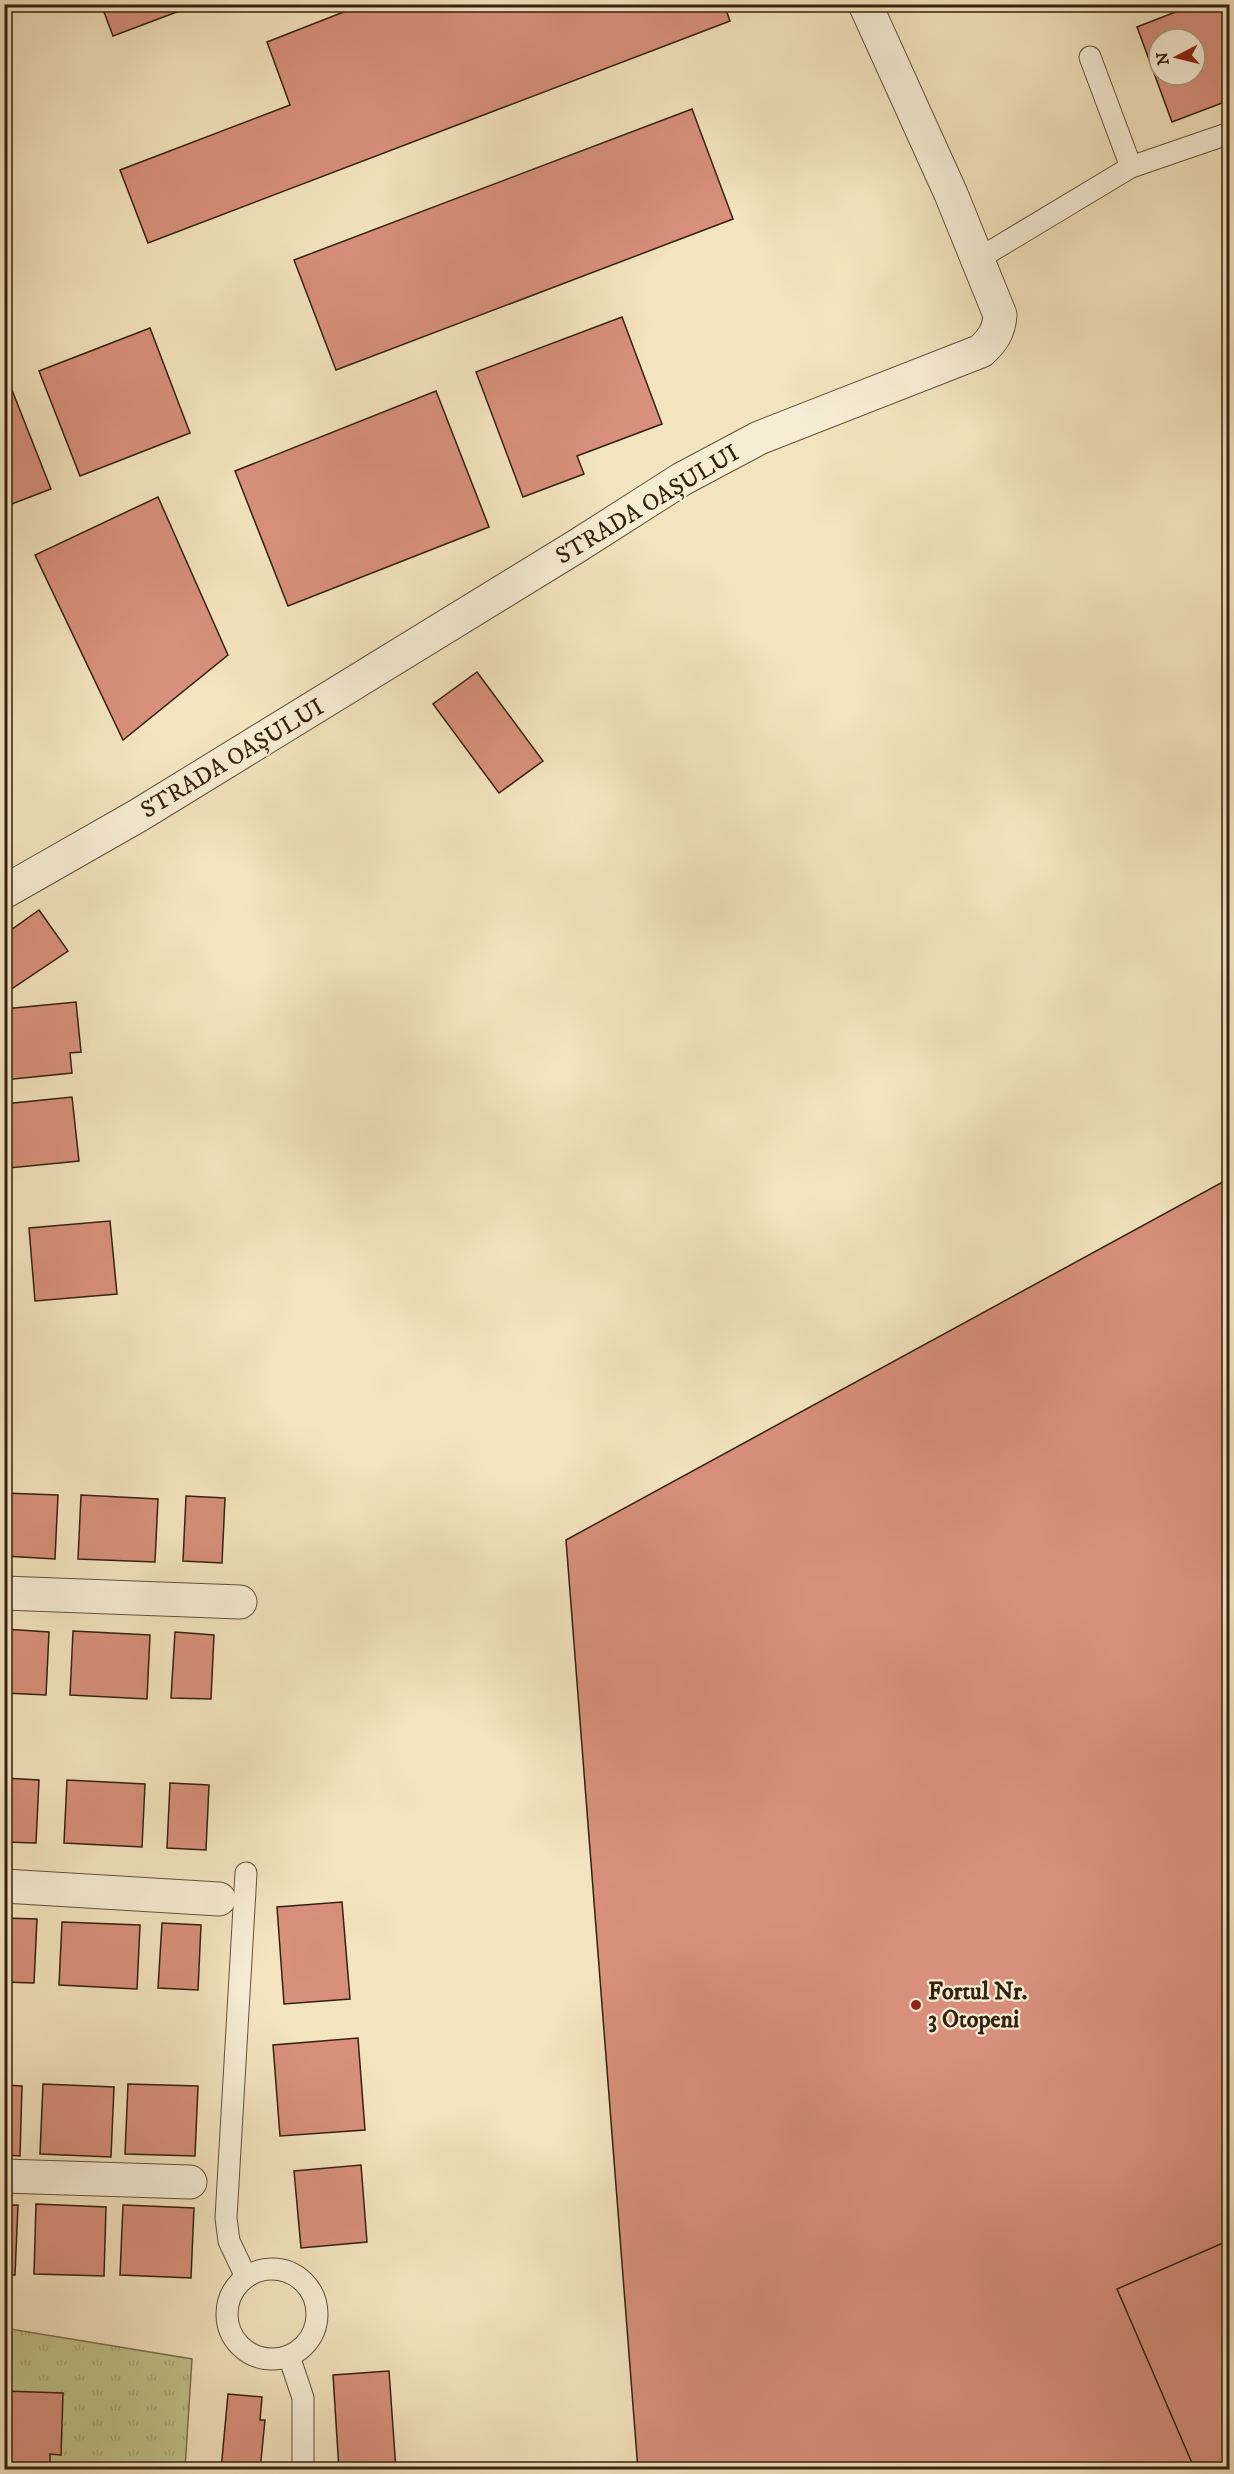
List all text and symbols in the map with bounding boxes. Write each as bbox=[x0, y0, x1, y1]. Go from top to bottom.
north arrow bbox=[1147, 27, 1207, 87]
text: N bbox=[1152, 51, 1174, 66]
street label: STRADA OAȘULUI bbox=[550, 438, 745, 571]
street label: STRADA OAȘULUI bbox=[135, 692, 330, 825]
place label: Fortul Nr. 3 Otopeni bbox=[928, 1977, 1028, 2035]
marker: Fortul Nr. 3 Otopeni bbox=[909, 1998, 923, 2012]

